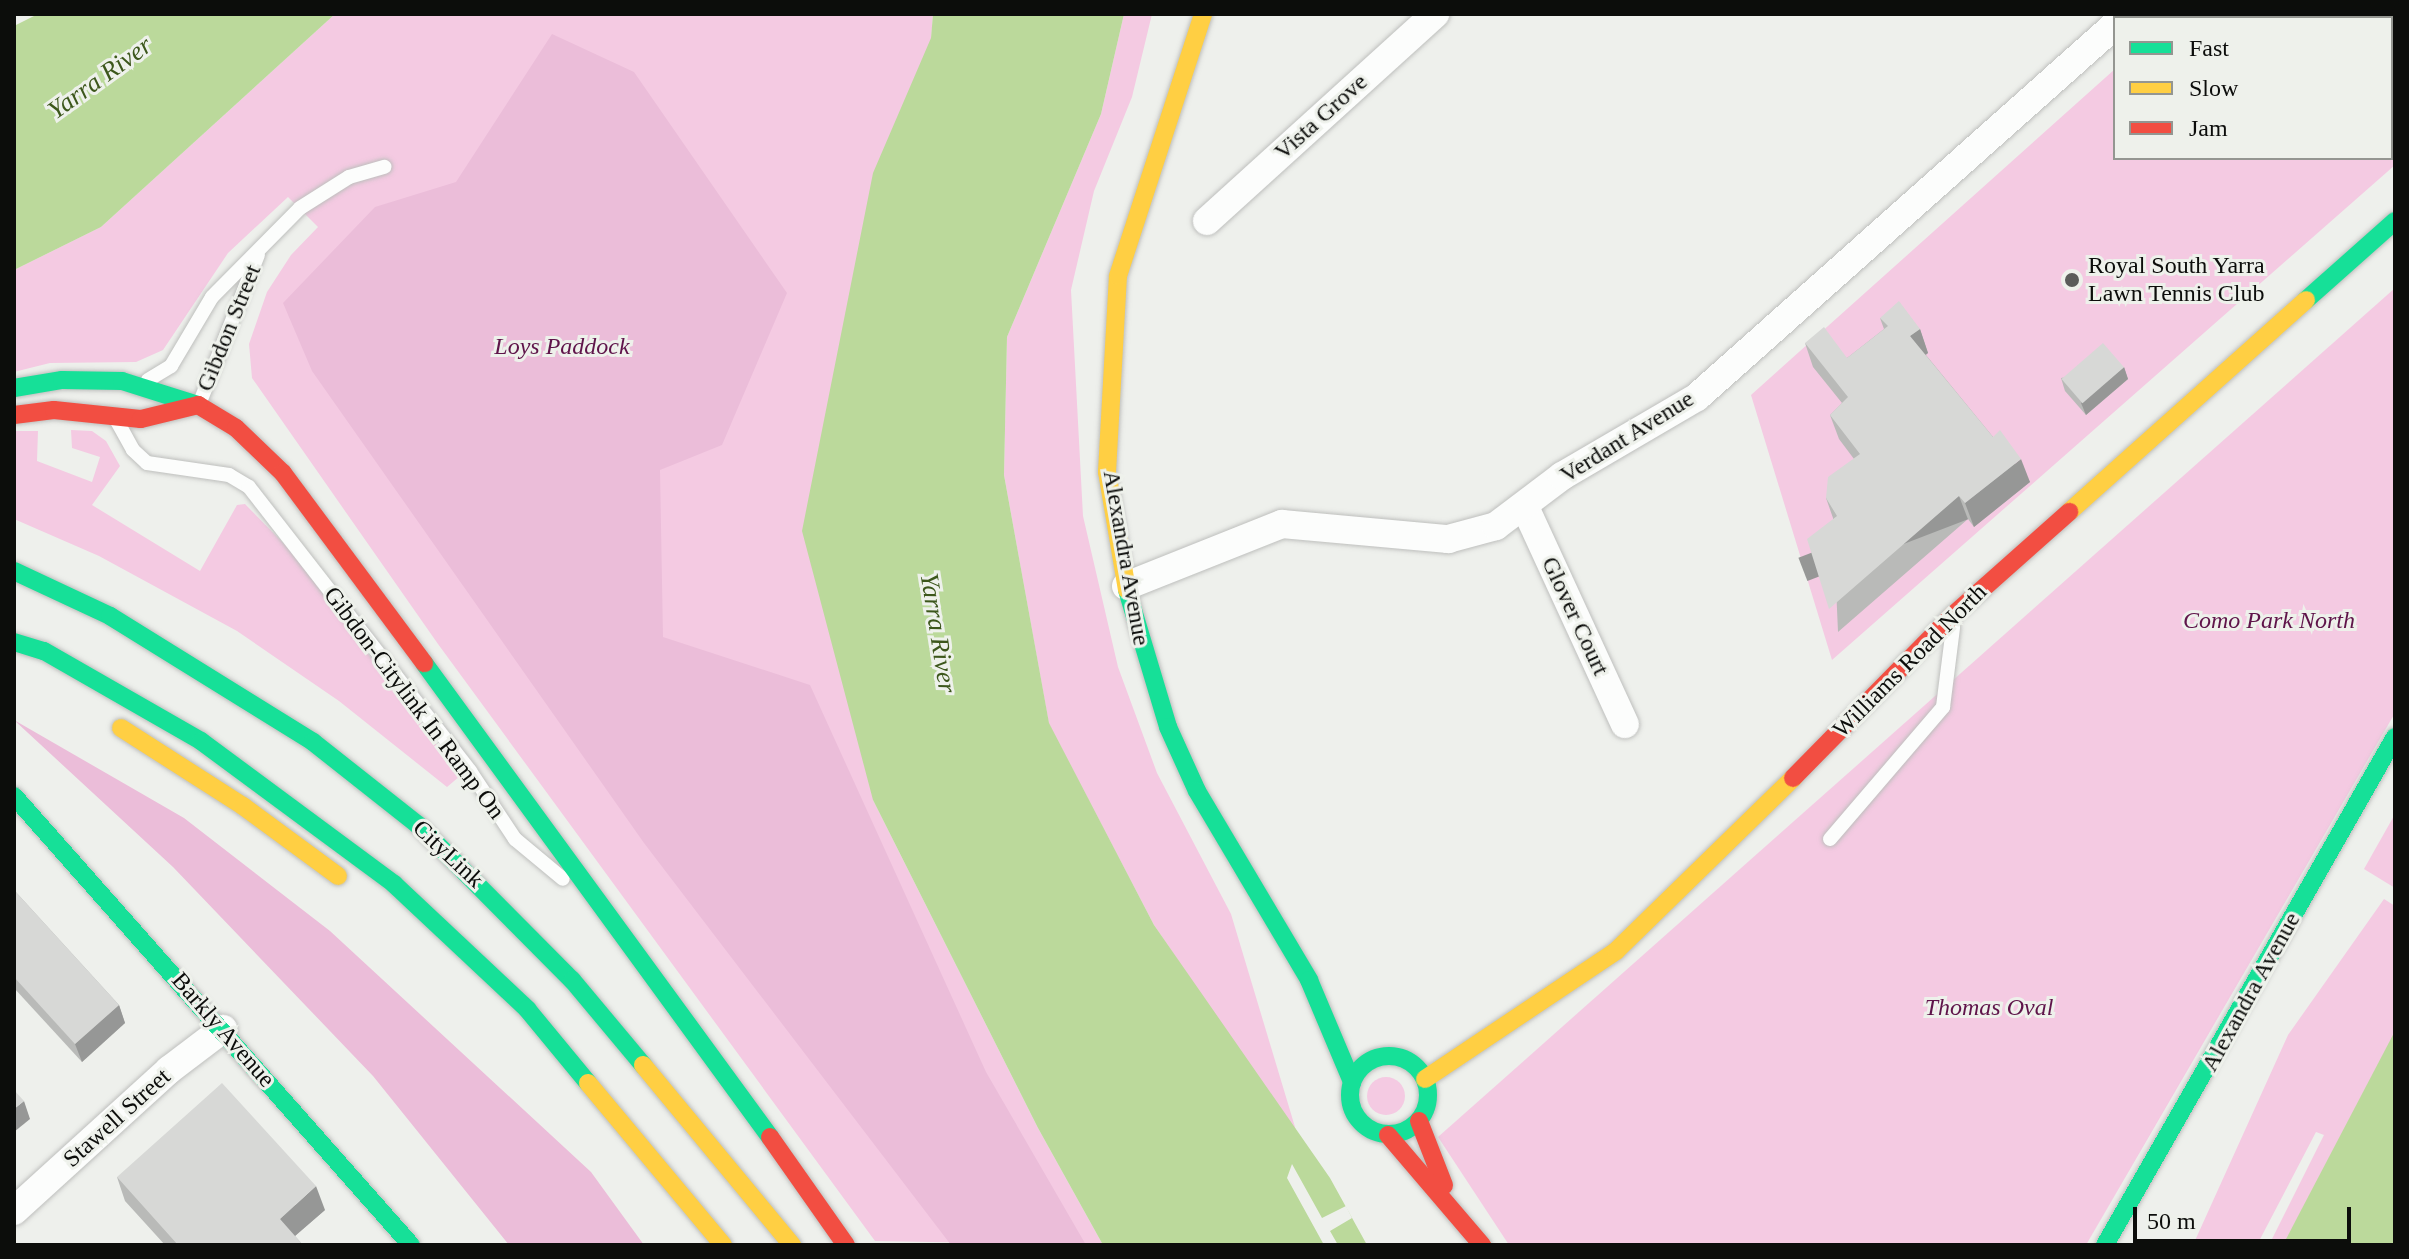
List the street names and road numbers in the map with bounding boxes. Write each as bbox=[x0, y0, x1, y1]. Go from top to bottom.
street label: Vista Grove bbox=[1269, 68, 1373, 166]
street label: Gibdon Street bbox=[191, 260, 267, 396]
street label: Verdant Avenue bbox=[1554, 384, 1700, 490]
street label: Alexandra Avenue bbox=[1096, 467, 1156, 649]
street label: Glover Court bbox=[1535, 552, 1615, 680]
street label: Williams Road North bbox=[1827, 578, 1993, 744]
street label: Gibdon-Citylink In Ramp On bbox=[317, 581, 511, 825]
street label: CityLink bbox=[406, 814, 490, 894]
street label: Alexandra Avenue bbox=[2195, 907, 2307, 1077]
street label: Barkly Avenue bbox=[165, 966, 281, 1094]
street label: Stawell Street bbox=[58, 1062, 176, 1174]

